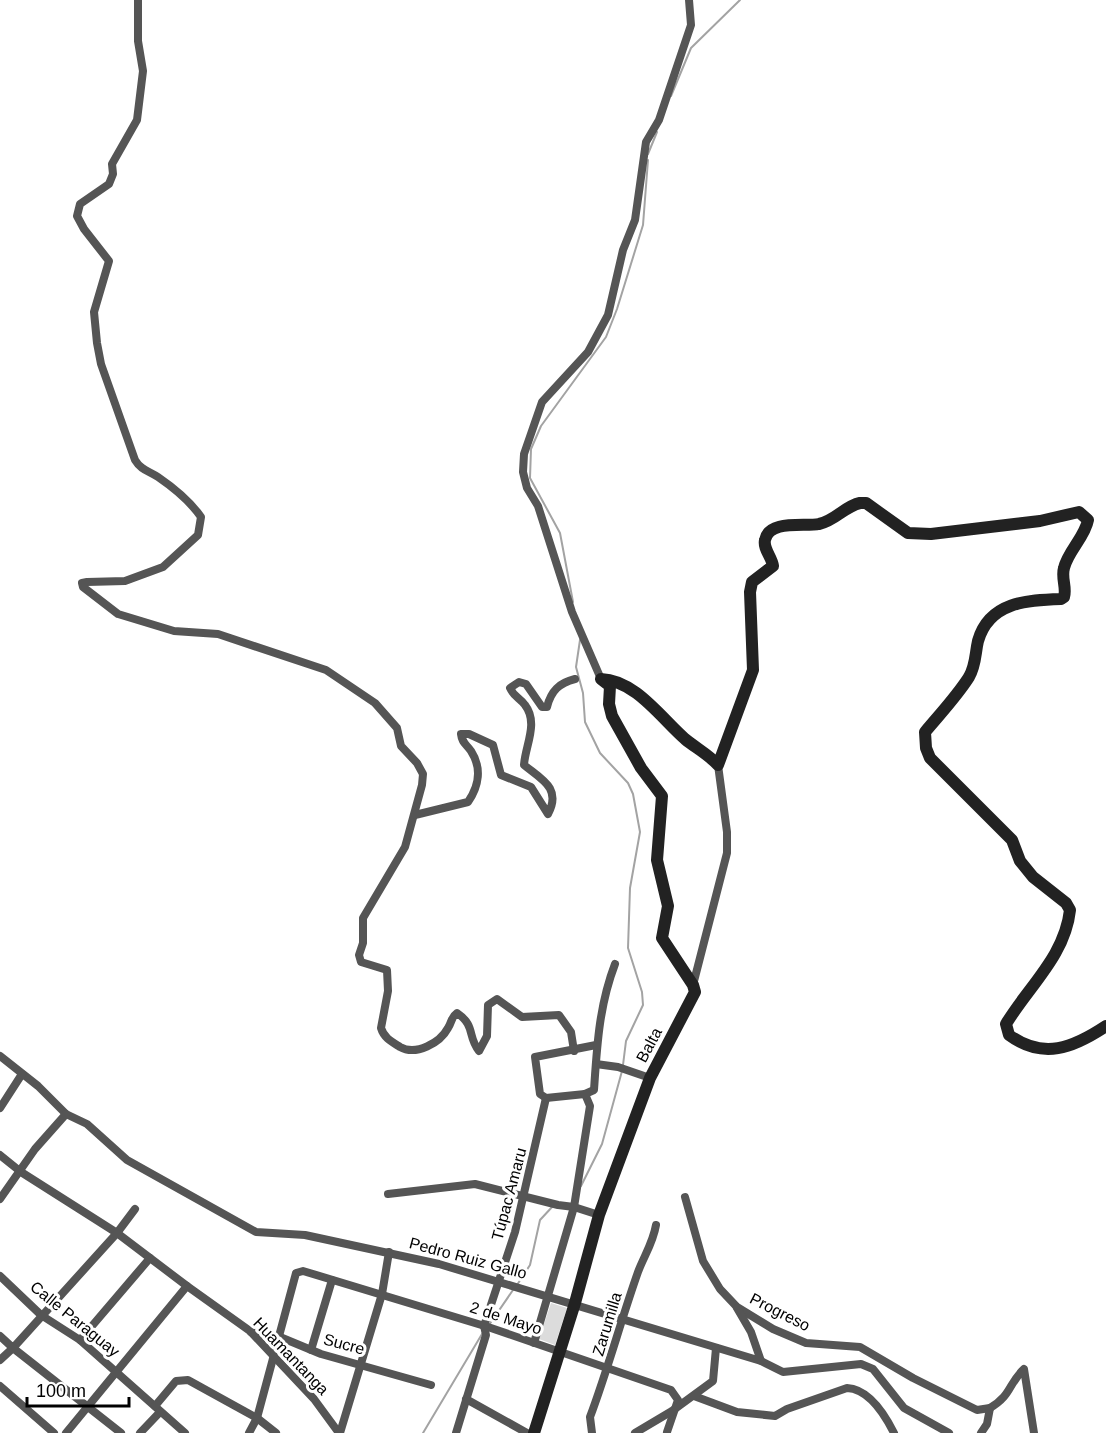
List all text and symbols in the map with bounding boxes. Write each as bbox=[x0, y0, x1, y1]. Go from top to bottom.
street label: Balta bbox=[633, 1025, 665, 1065]
street label: Túpac Amaru bbox=[488, 1146, 530, 1242]
street label: Pedro Ruiz Gallo bbox=[407, 1234, 529, 1282]
street label: Calle Paraguay bbox=[27, 1278, 123, 1360]
street label: Zarumilla bbox=[589, 1290, 625, 1358]
street label: Progreso bbox=[747, 1290, 813, 1334]
street label: 2 de Mayo bbox=[468, 1298, 544, 1338]
street label: Huamantanga bbox=[250, 1314, 332, 1398]
street label: Sucre bbox=[322, 1330, 366, 1358]
scale bar bbox=[27, 1370, 129, 1408]
text: 100 m bbox=[36, 1381, 86, 1401]

